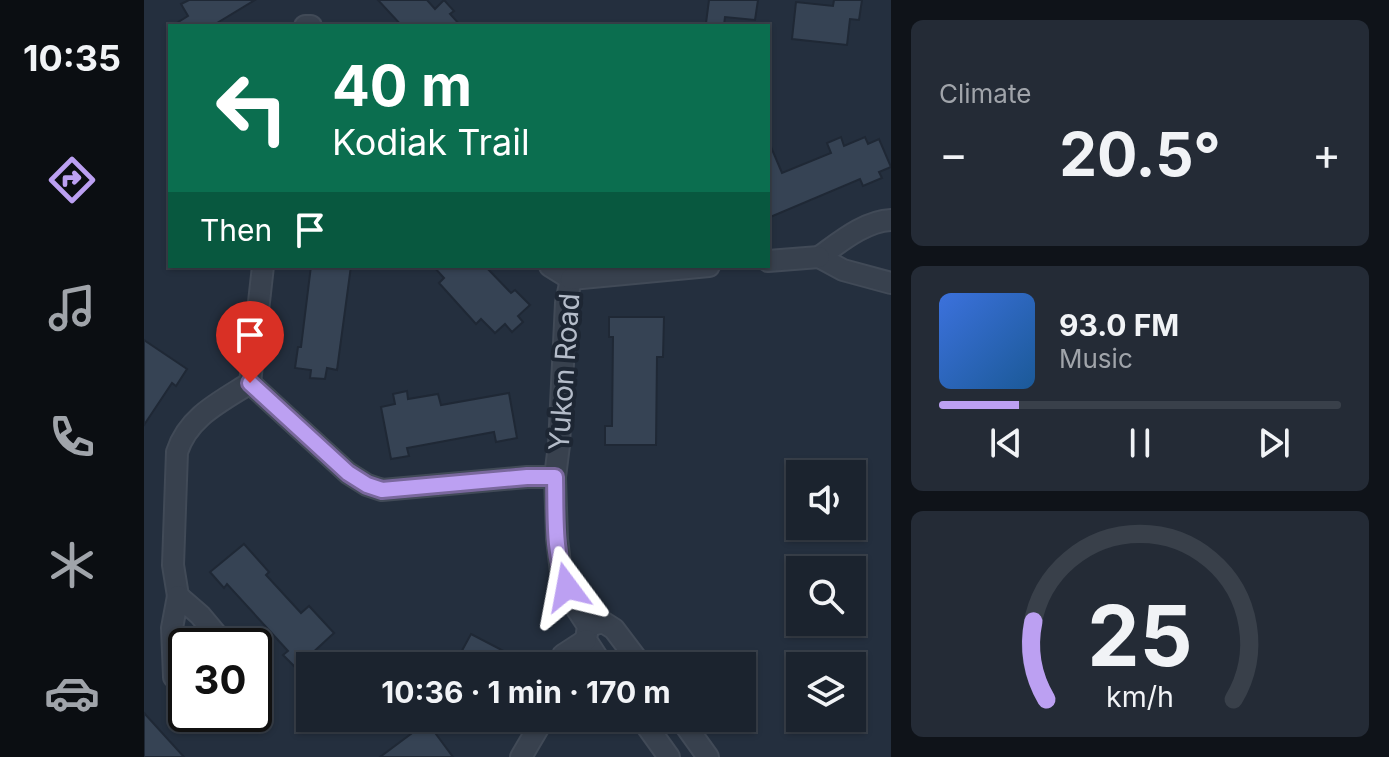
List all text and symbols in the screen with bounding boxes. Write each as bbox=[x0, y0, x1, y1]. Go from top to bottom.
text: 10:35 bbox=[23, 36, 121, 80]
text: 40 m bbox=[332, 52, 472, 120]
icon: left bbox=[200, 56, 304, 160]
text: Climate bbox=[939, 78, 1031, 109]
text: 20.5° bbox=[1059, 118, 1221, 190]
text: Kodiak Trail bbox=[332, 120, 530, 164]
text: − bbox=[939, 127, 968, 181]
text: + bbox=[1312, 127, 1341, 181]
icon: directions bbox=[44, 152, 100, 208]
icon: arrive bbox=[288, 208, 332, 252]
text: Then bbox=[200, 212, 272, 248]
icon: music bbox=[44, 280, 100, 336]
street label: Yukon Road bbox=[542, 292, 586, 452]
pin bbox=[216, 301, 284, 383]
text: 93.0 FM bbox=[1059, 307, 1179, 343]
icon: arrive bbox=[228, 313, 272, 357]
text: Music bbox=[1059, 343, 1133, 374]
icon: phone bbox=[44, 409, 100, 465]
icon: previous bbox=[984, 421, 1028, 465]
icon: pause bbox=[1118, 421, 1162, 465]
icon: next bbox=[1252, 421, 1296, 465]
map controls bbox=[786, 460, 866, 732]
button: sound bbox=[786, 460, 866, 540]
icon: climate bbox=[44, 537, 100, 593]
position arrow bbox=[525, 545, 609, 629]
button: search bbox=[786, 556, 866, 636]
text: 25 bbox=[1087, 585, 1193, 686]
speed limit sign: 30 bbox=[168, 628, 272, 732]
button: layers bbox=[786, 652, 866, 732]
icon: car bbox=[44, 665, 100, 721]
text: 10:36 · 1 min · 170 m bbox=[381, 674, 671, 710]
text: km/h bbox=[1106, 679, 1174, 714]

